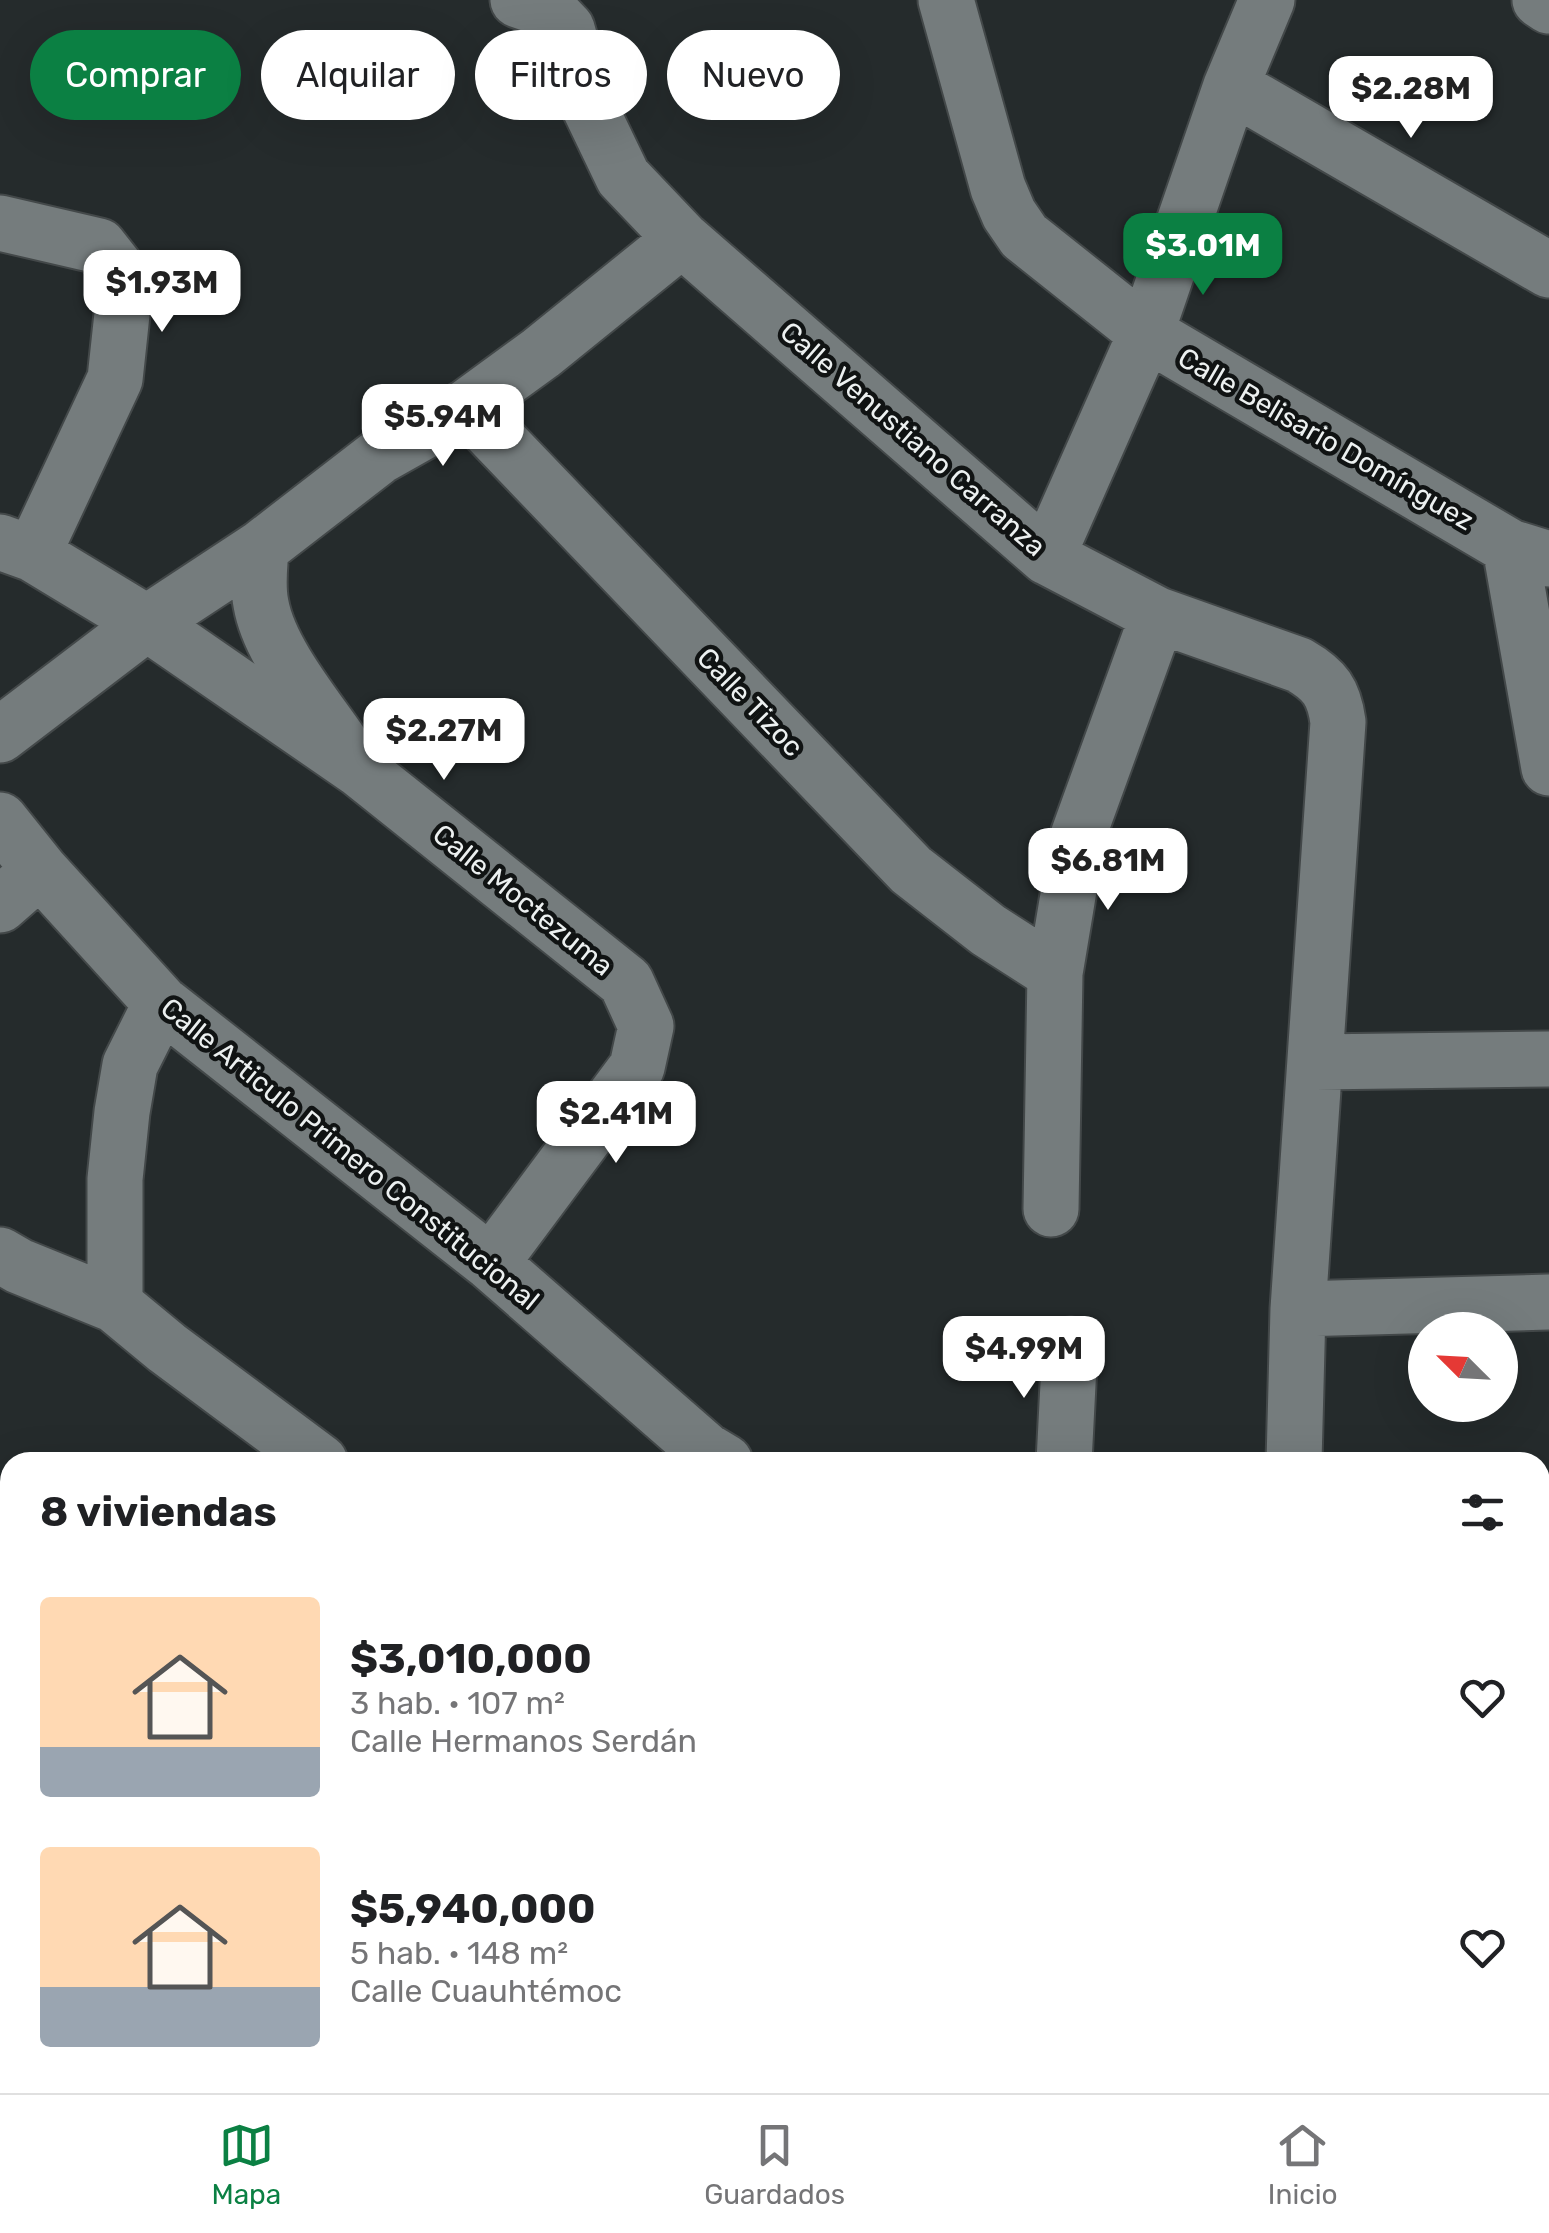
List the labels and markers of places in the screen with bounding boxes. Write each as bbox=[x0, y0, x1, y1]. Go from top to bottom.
pin: $2.28M bbox=[1330, 56, 1492, 141]
pin: $3.01M bbox=[1122, 213, 1284, 298]
pin: $1.93M bbox=[81, 250, 243, 335]
pin: $5.94M bbox=[362, 384, 524, 469]
pin: $2.27M bbox=[363, 698, 525, 783]
pin: $6.81M bbox=[1027, 828, 1189, 913]
pin: $2.41M bbox=[535, 1081, 697, 1166]
pin: $4.99M bbox=[943, 1316, 1105, 1401]

